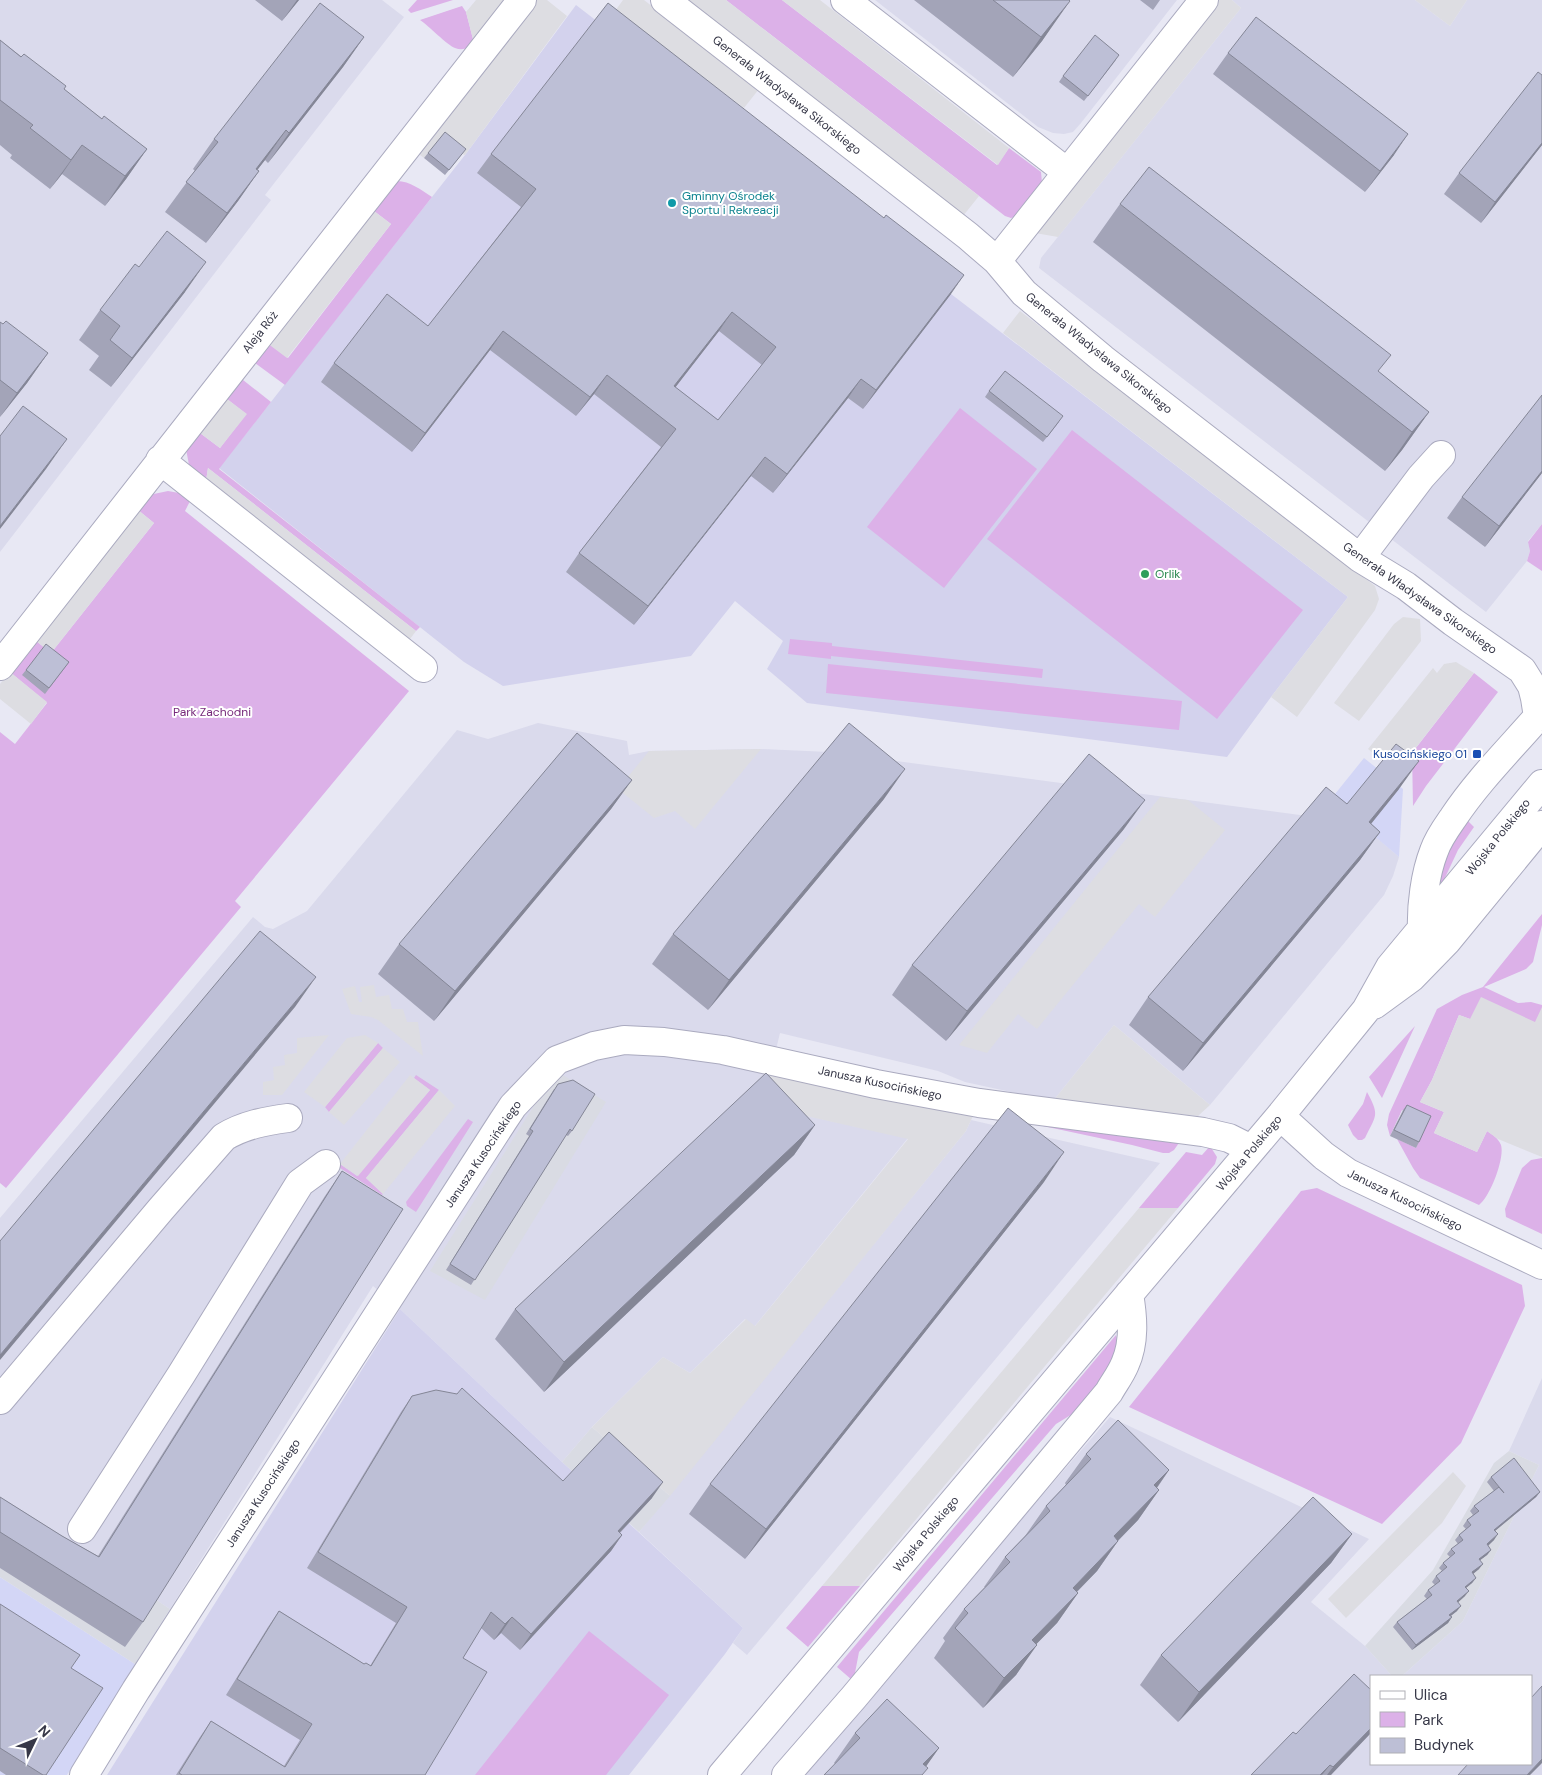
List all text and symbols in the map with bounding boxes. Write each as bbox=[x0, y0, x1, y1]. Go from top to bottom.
street label: Generała Władysława Sikorskiego bbox=[709, 32, 865, 158]
place label: Gminny Ośrodek Sportu i Rekreacji bbox=[682, 188, 779, 218]
marker: Gminny Ośrodek Sportu i Rekreacji bbox=[666, 197, 678, 209]
street label: Generała Władysława Sikorskiego bbox=[1022, 289, 1176, 417]
street label: Aleja Róż bbox=[238, 308, 282, 356]
street label: Generała Władysława Sikorskiego bbox=[1340, 538, 1500, 658]
place label: Orlik bbox=[1155, 566, 1180, 582]
marker: Orlik bbox=[1139, 568, 1151, 580]
park label: Park Zachodni bbox=[173, 704, 251, 720]
place label: Kusocińskiego 01 bbox=[1373, 746, 1467, 762]
marker: Kusocińskiego 01 bbox=[1471, 748, 1483, 760]
street label: Wojska Polskiego bbox=[1462, 795, 1534, 879]
street label: Janusza Kusocińskiego bbox=[817, 1062, 943, 1104]
street label: Janusza Kusocińskiego bbox=[441, 1097, 525, 1211]
street label: Wojska Polskiego bbox=[1212, 1112, 1286, 1194]
street label: Janusza Kusocińskiego bbox=[1345, 1165, 1465, 1235]
street label: Janusza Kusocińskiego bbox=[222, 1436, 304, 1550]
street label: Wojska Polskiego bbox=[889, 1493, 963, 1575]
legend bbox=[1370, 1675, 1532, 1765]
text: Ulica bbox=[1414, 1685, 1448, 1705]
text: Park bbox=[1414, 1710, 1444, 1730]
north arrow bbox=[10, 1715, 60, 1765]
text: N bbox=[34, 1721, 55, 1741]
text: Budynek bbox=[1414, 1735, 1475, 1755]

